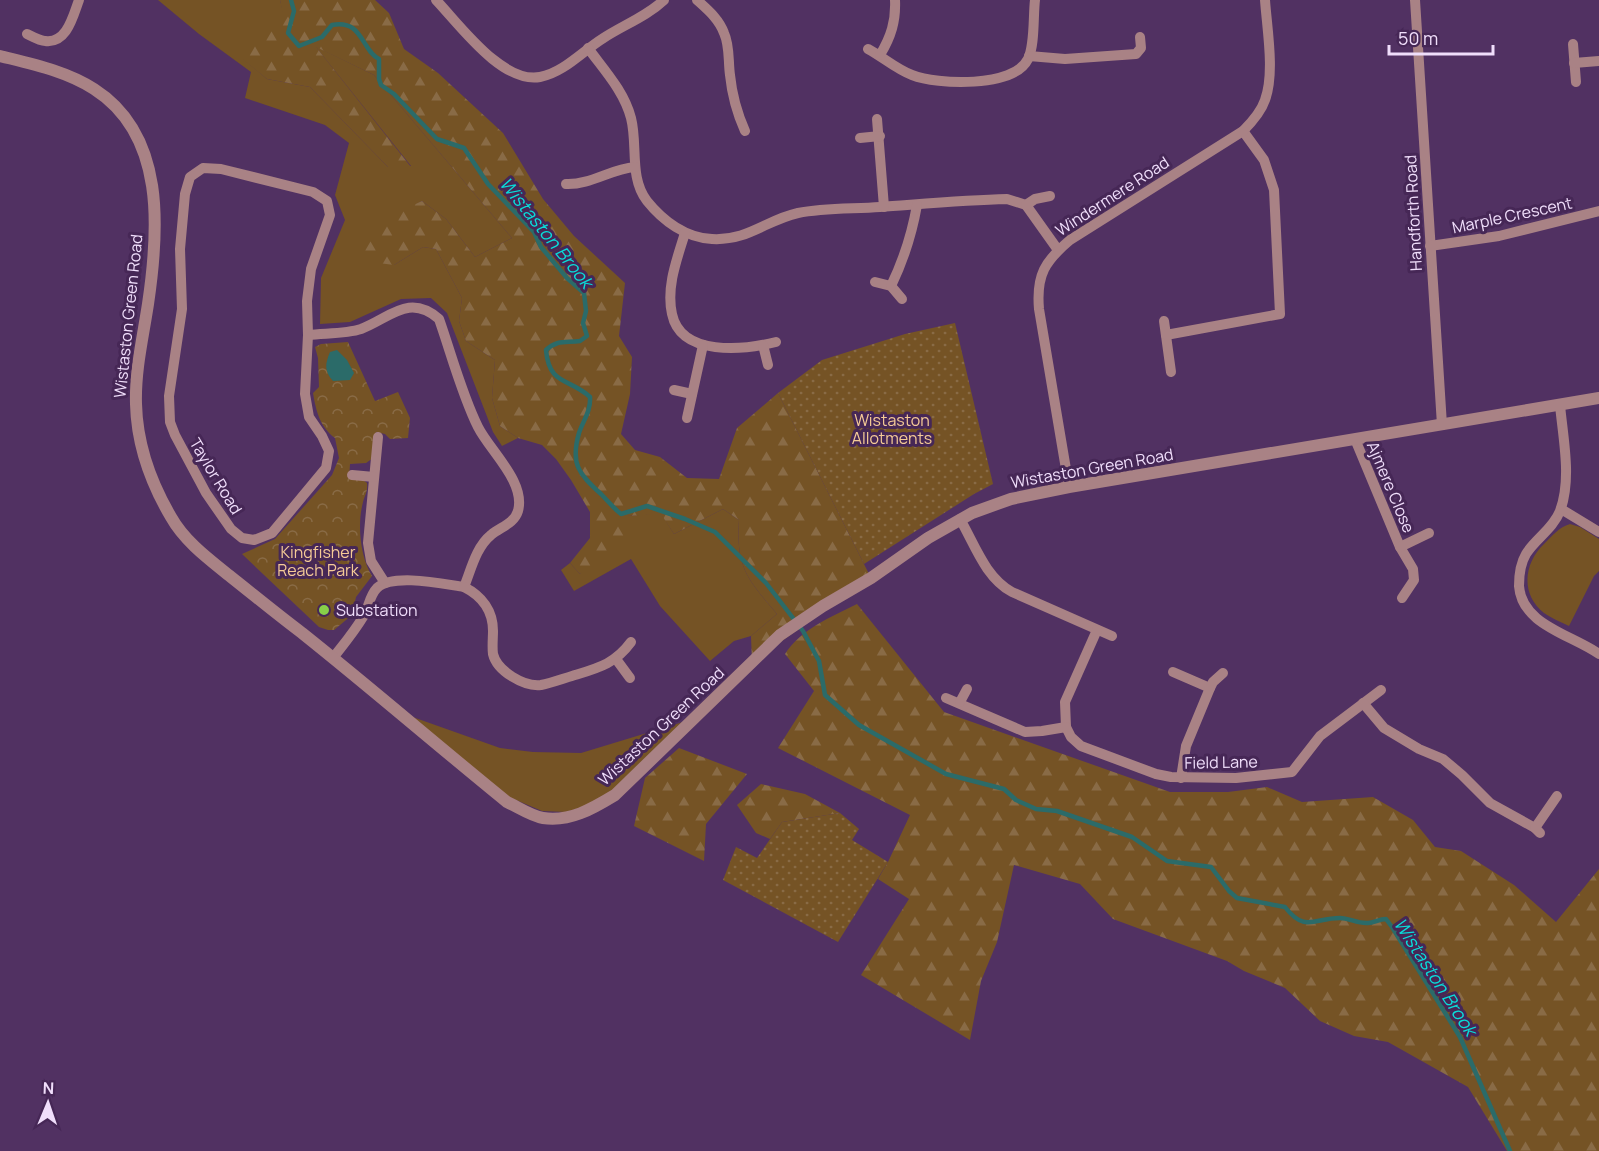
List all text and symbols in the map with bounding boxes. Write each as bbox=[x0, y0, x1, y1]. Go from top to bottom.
scale bar bbox=[1389, 18, 1492, 56]
text: 50 m bbox=[1398, 26, 1438, 50]
street label: Windermere Road bbox=[1051, 151, 1173, 241]
street label: Handforth Road bbox=[1399, 154, 1427, 272]
water label: Wistaston Brook bbox=[495, 172, 601, 295]
street label: Marple Crescent bbox=[1450, 192, 1574, 238]
street label: Wistaston Green Road bbox=[108, 233, 148, 399]
park label: Wistaston Allotments bbox=[852, 409, 932, 449]
street label: Taylor Road bbox=[185, 434, 247, 518]
street label: Ajmere Close bbox=[1362, 438, 1420, 536]
street label: Wistaston Green Road bbox=[1009, 443, 1175, 493]
park label: Kingfisher Reach Park bbox=[277, 541, 360, 581]
place label: Substation bbox=[336, 599, 418, 621]
marker: Substation bbox=[317, 603, 331, 617]
street label: Wistaston Green Road bbox=[593, 662, 729, 790]
street label: Field Lane bbox=[1184, 750, 1258, 774]
water label: Wistaston Brook bbox=[1389, 913, 1485, 1043]
north arrow bbox=[18, 1073, 78, 1133]
text: N bbox=[42, 1077, 55, 1099]

